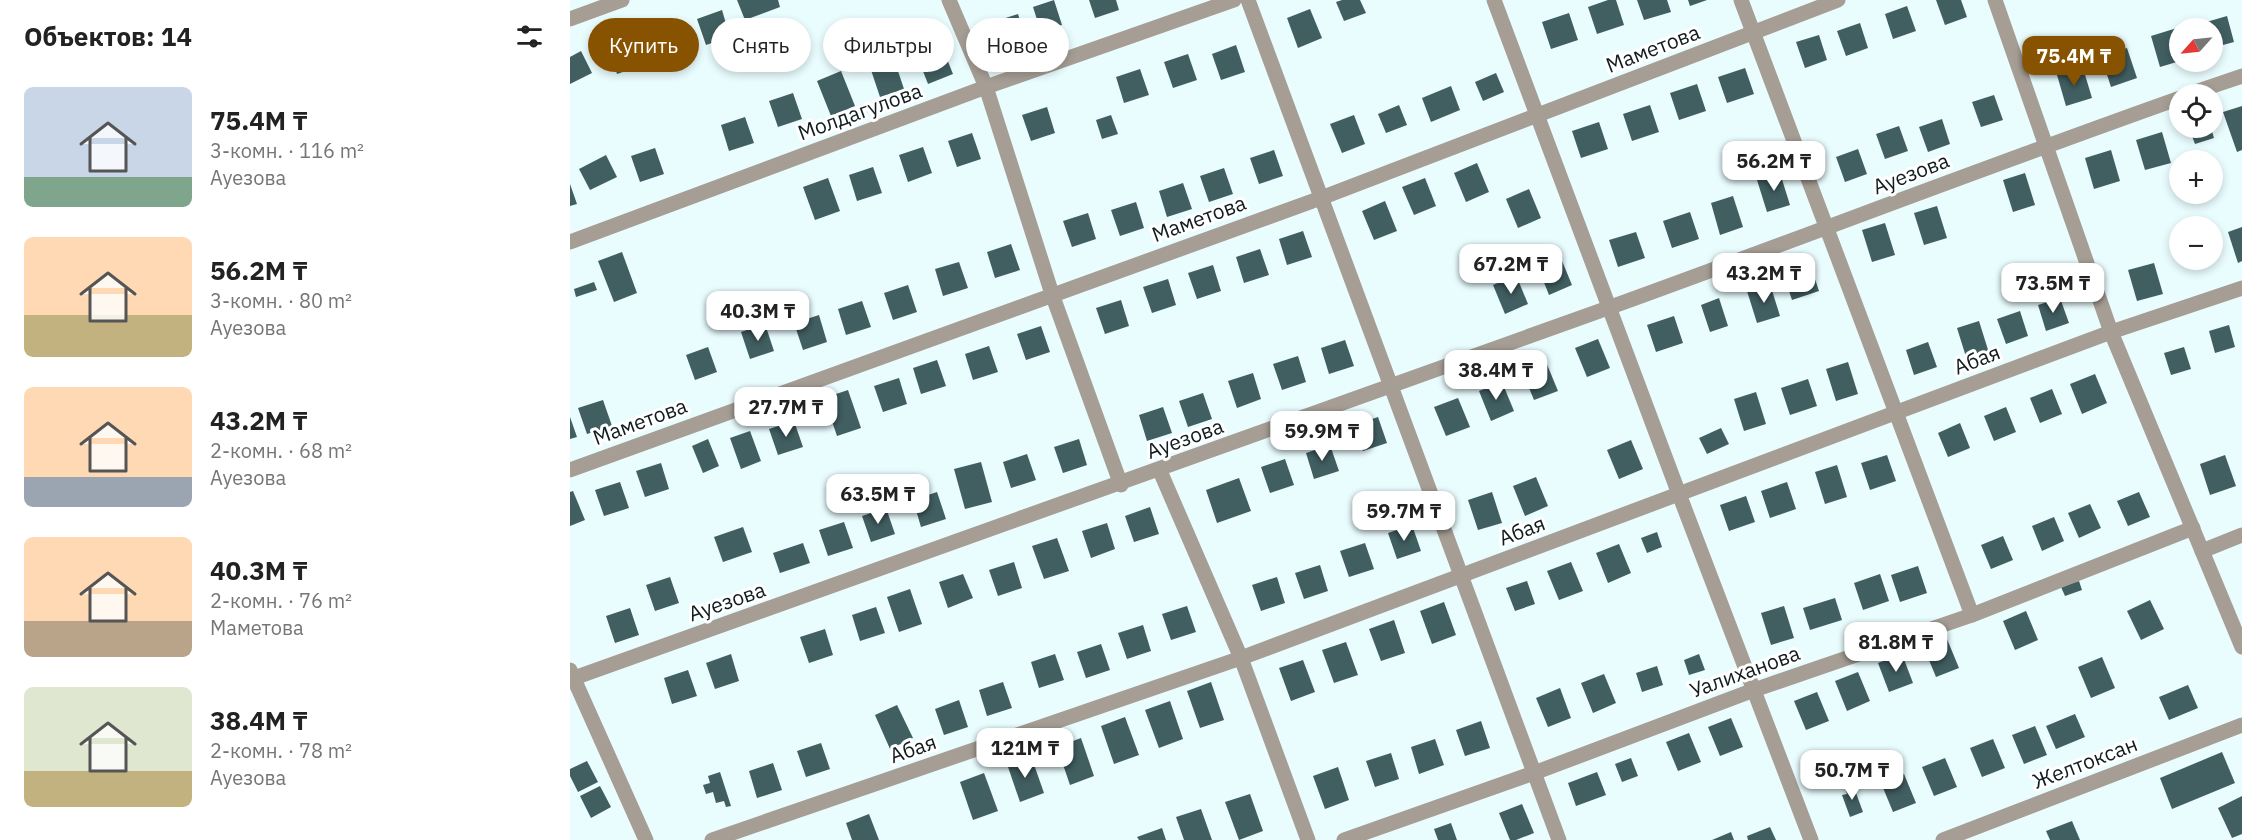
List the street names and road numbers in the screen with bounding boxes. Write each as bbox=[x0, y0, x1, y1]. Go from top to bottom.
street label: Маметова bbox=[1602, 17, 1704, 79]
street label: Молдагулова bbox=[794, 76, 926, 146]
street label: Ауезова bbox=[1868, 146, 1953, 200]
street label: Маметова bbox=[1148, 188, 1250, 248]
street label: Абая bbox=[1949, 337, 2004, 381]
street label: Маметова bbox=[589, 391, 691, 451]
street label: Ауезова bbox=[1142, 411, 1227, 465]
street label: Абая bbox=[1494, 508, 1549, 552]
street label: Ауезова bbox=[684, 575, 769, 627]
street label: Уалиханова bbox=[1686, 638, 1804, 704]
street label: Абая bbox=[886, 727, 940, 769]
street label: Желтоксан bbox=[2028, 729, 2141, 795]

